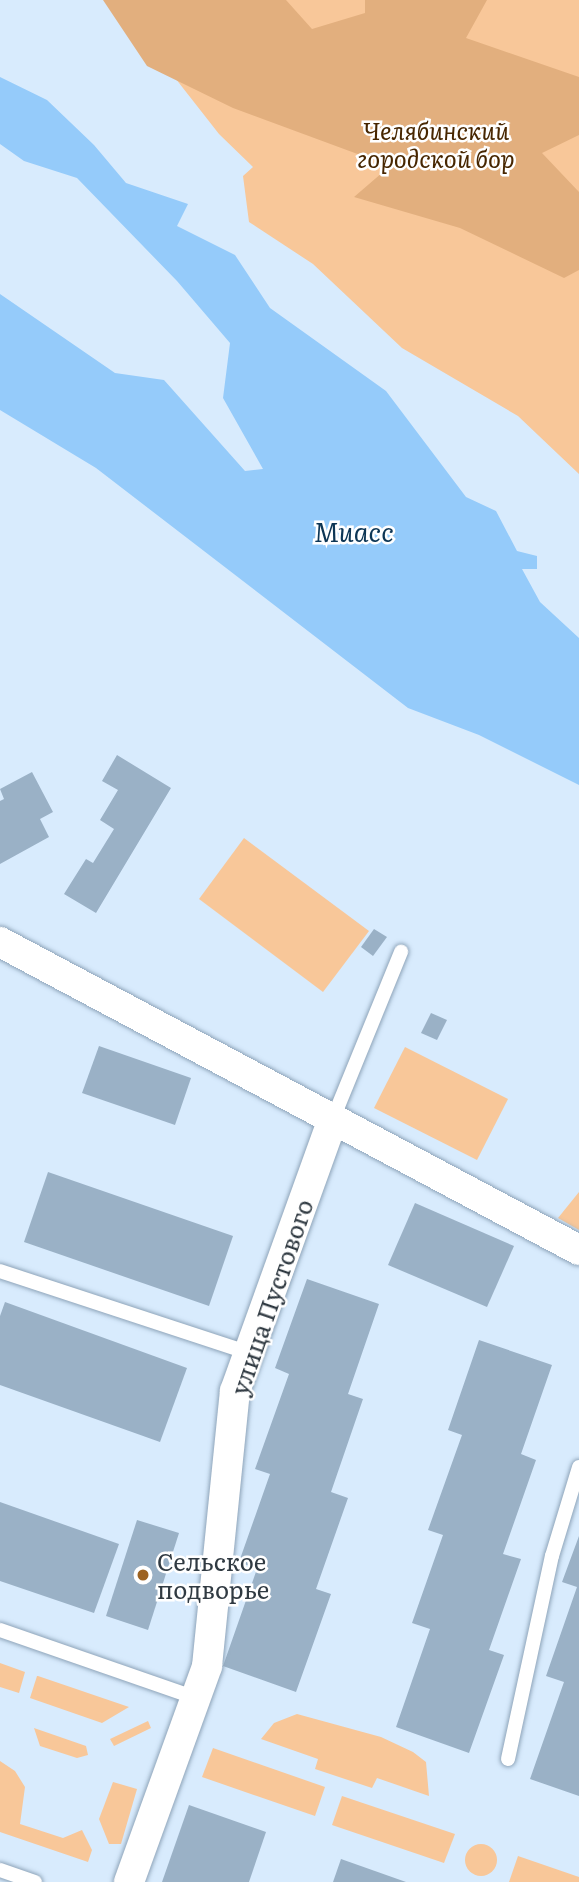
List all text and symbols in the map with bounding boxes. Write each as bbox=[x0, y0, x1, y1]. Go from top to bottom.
park label: Челябинский городской бор bbox=[357, 116, 515, 172]
water label: Миасс bbox=[314, 515, 394, 547]
street label: улица Пустового bbox=[224, 1195, 318, 1399]
place label: Сельское подворье bbox=[157, 1547, 269, 1603]
marker: Сельское подворье bbox=[135, 1567, 151, 1583]

